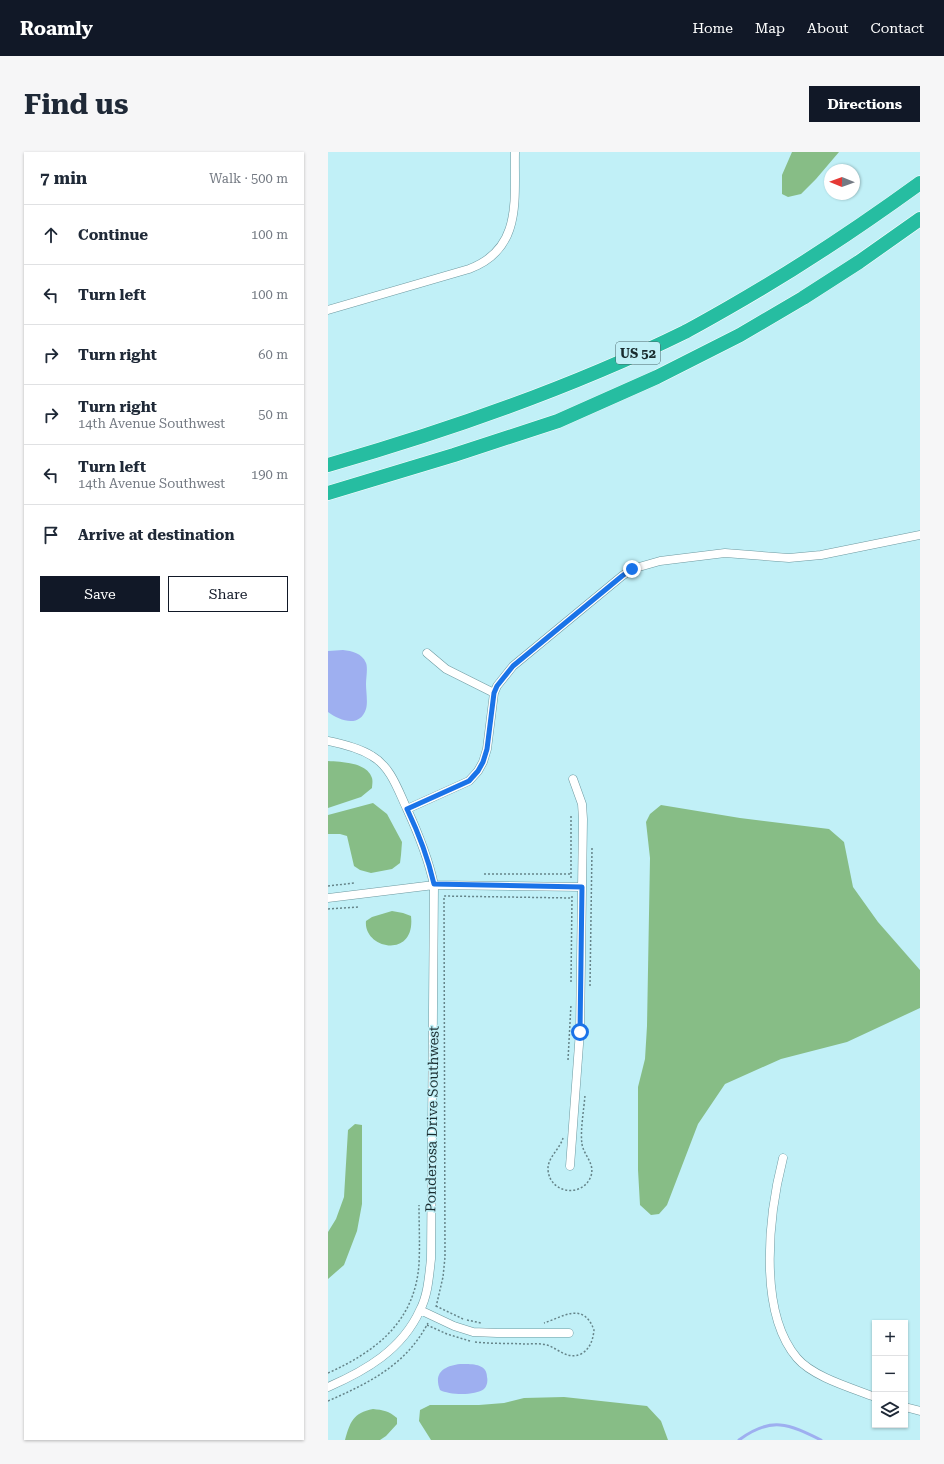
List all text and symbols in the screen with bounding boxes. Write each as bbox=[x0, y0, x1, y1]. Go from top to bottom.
text: Roamly bbox=[20, 17, 93, 40]
text: Home bbox=[692, 20, 733, 36]
text: Map bbox=[755, 20, 785, 36]
text: About bbox=[807, 20, 849, 36]
text: Contact bbox=[871, 20, 924, 36]
button: Directions bbox=[809, 86, 920, 122]
text: Find us bbox=[24, 88, 128, 121]
north arrow bbox=[824, 164, 860, 200]
text: 7 min bbox=[40, 168, 87, 188]
text: Walk · 500 m bbox=[209, 171, 288, 186]
icon: ahead bbox=[40, 224, 62, 246]
text: Continue bbox=[78, 226, 148, 244]
text: 100 m bbox=[251, 227, 288, 242]
icon: left bbox=[40, 284, 62, 306]
text: Turn left bbox=[78, 286, 146, 304]
text: 100 m bbox=[251, 287, 288, 302]
road number: US 52 bbox=[616, 342, 660, 364]
icon: right bbox=[40, 344, 62, 366]
text: Turn right bbox=[78, 346, 157, 364]
text: 60 m bbox=[258, 347, 288, 362]
text: Turn right bbox=[78, 398, 157, 416]
icon: right bbox=[40, 404, 62, 426]
text: 50 m bbox=[258, 407, 288, 422]
text: 14th Avenue Southwest bbox=[78, 416, 225, 431]
text: Turn left bbox=[78, 458, 146, 476]
icon: left bbox=[40, 464, 62, 486]
text: 190 m bbox=[251, 467, 288, 482]
text: 14th Avenue Southwest bbox=[78, 476, 225, 491]
icon: arrive bbox=[40, 524, 62, 546]
text: Arrive at destination bbox=[78, 526, 234, 544]
route end bbox=[623, 560, 641, 578]
button: Save bbox=[40, 576, 160, 612]
button: Share bbox=[168, 576, 288, 612]
route start bbox=[571, 1023, 589, 1041]
street label: Ponderosa Drive Southwest bbox=[422, 1026, 442, 1212]
map controls bbox=[872, 1320, 908, 1428]
button: + bbox=[872, 1320, 908, 1356]
button: − bbox=[872, 1356, 908, 1392]
button: layers bbox=[872, 1392, 908, 1428]

